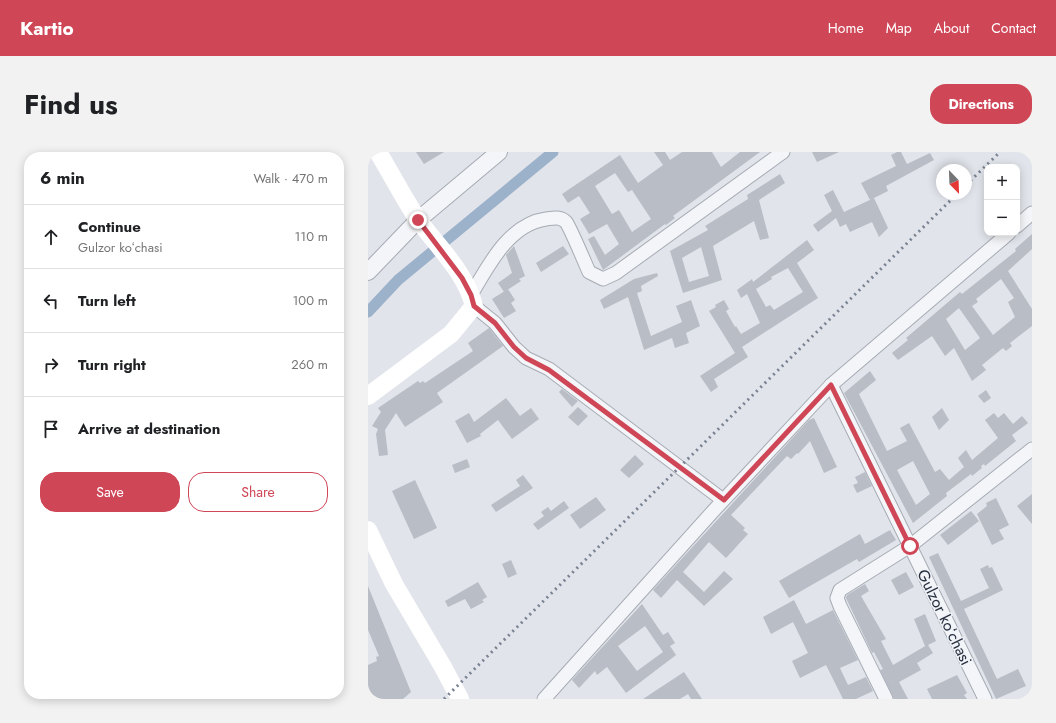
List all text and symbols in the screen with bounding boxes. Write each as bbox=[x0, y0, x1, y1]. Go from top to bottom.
text: Kartio bbox=[20, 15, 74, 42]
text: Home bbox=[828, 18, 864, 38]
text: Map bbox=[886, 18, 912, 38]
text: About bbox=[934, 18, 969, 38]
text: Contact bbox=[991, 18, 1036, 38]
text: Find us bbox=[24, 84, 118, 125]
button: Directions bbox=[930, 84, 1032, 124]
north arrow bbox=[936, 164, 972, 200]
map controls bbox=[984, 164, 1020, 236]
button: + bbox=[984, 164, 1020, 200]
text: 6 min bbox=[40, 166, 85, 190]
text: Walk · 470 m bbox=[254, 169, 328, 188]
button: − bbox=[984, 200, 1020, 236]
route end bbox=[409, 211, 427, 229]
text: Continue bbox=[78, 216, 141, 238]
icon: ahead bbox=[40, 226, 62, 248]
text: 110 m bbox=[294, 227, 328, 246]
text: Gulzor koʻchasi bbox=[78, 238, 163, 257]
icon: left bbox=[40, 290, 62, 312]
text: Turn left bbox=[78, 290, 136, 312]
text: 100 m bbox=[293, 291, 328, 310]
icon: right bbox=[40, 354, 62, 376]
text: Turn right bbox=[78, 354, 146, 376]
text: 260 m bbox=[291, 355, 328, 374]
icon: arrive bbox=[40, 418, 62, 440]
text: Arrive at destination bbox=[78, 418, 220, 440]
button: Save bbox=[40, 472, 180, 512]
button: Share bbox=[188, 472, 328, 512]
route start bbox=[901, 537, 919, 555]
street label: Gulzor koʻchasi bbox=[911, 565, 978, 669]

